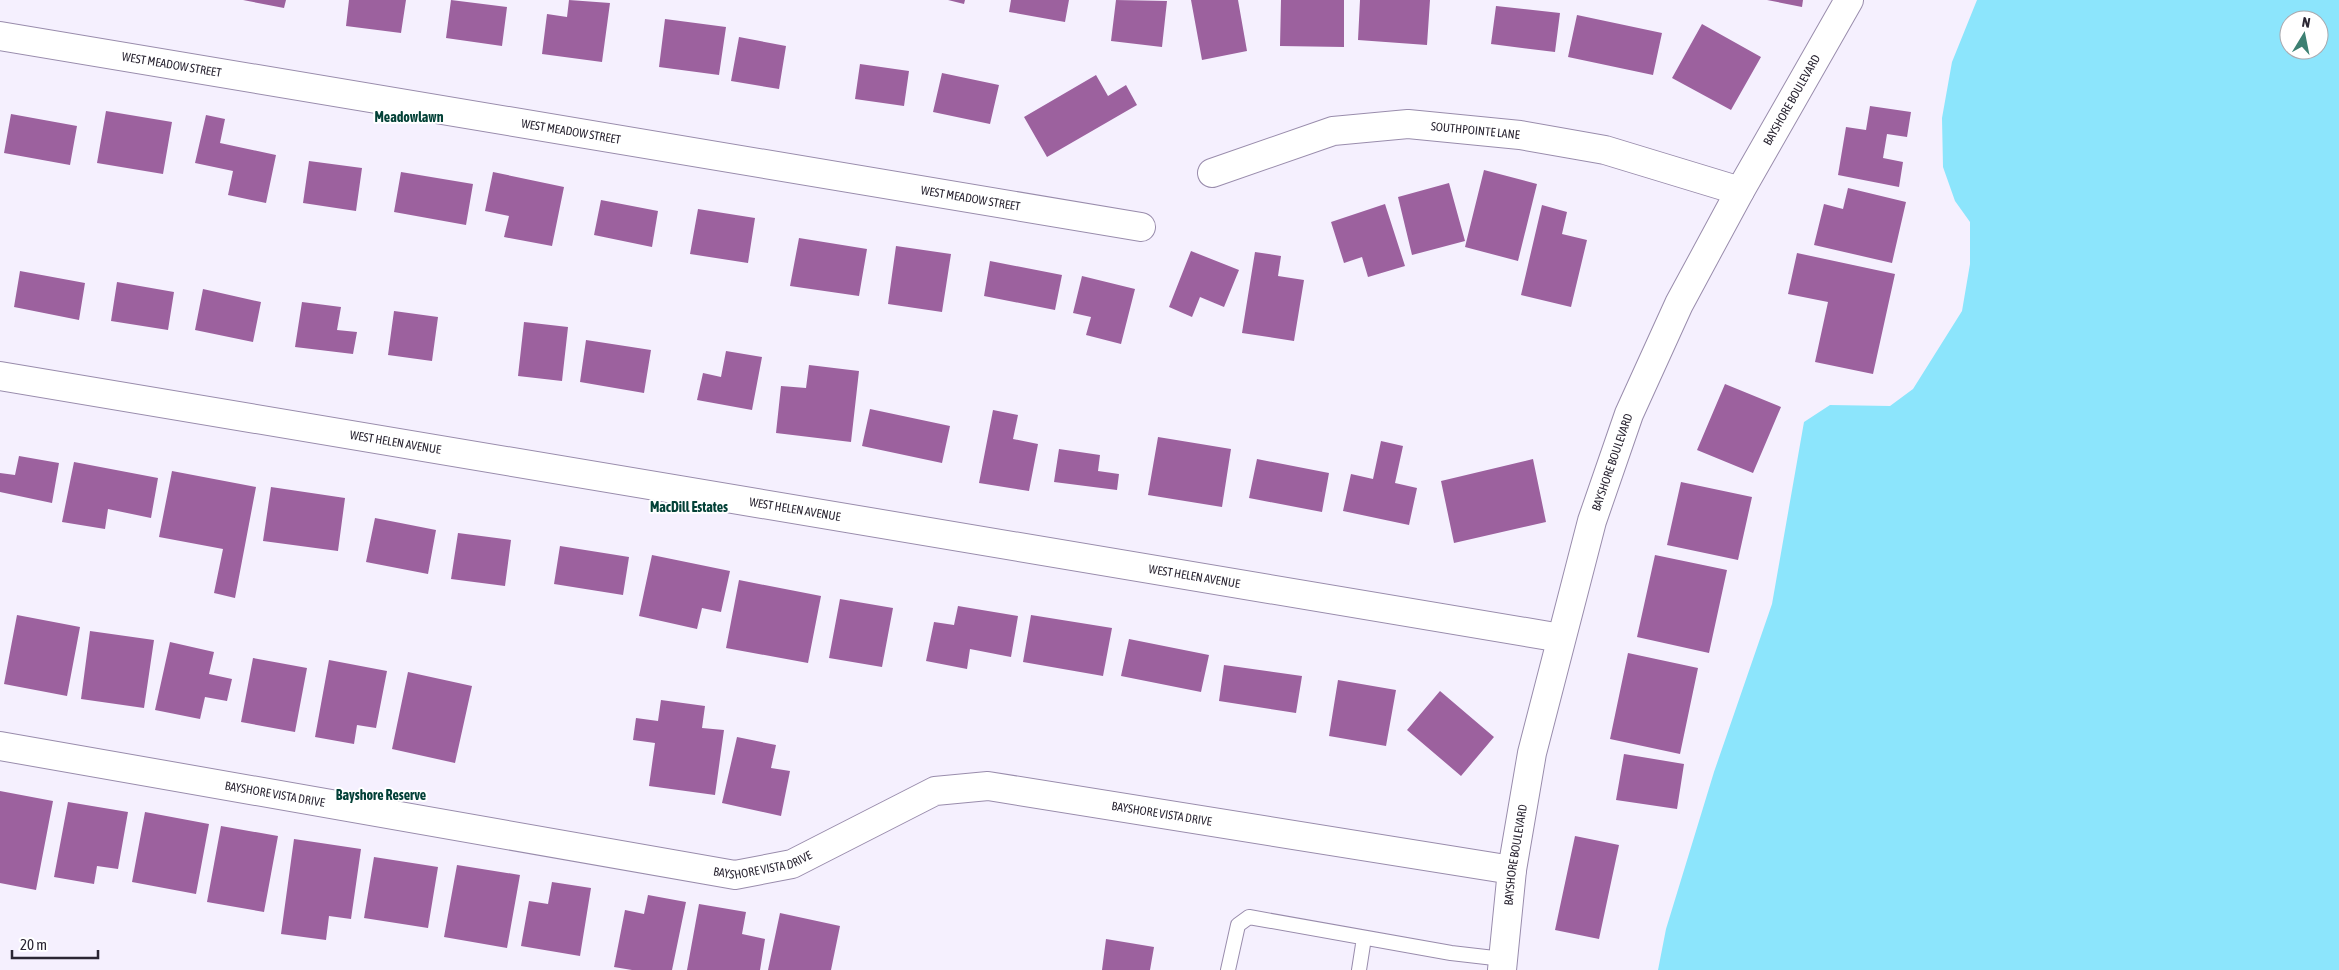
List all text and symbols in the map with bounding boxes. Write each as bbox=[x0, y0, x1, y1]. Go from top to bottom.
north arrow bbox=[2279, 10, 2329, 60]
text: N bbox=[2301, 14, 2312, 31]
street label: WEST MEADOW STREET bbox=[121, 50, 223, 80]
street label: BAYSHORE BOULEVARD bbox=[1761, 52, 1823, 148]
district label: Meadowlawn bbox=[374, 109, 444, 125]
street label: WEST MEADOW STREET bbox=[520, 116, 623, 147]
street label: SOUTHPOINTE LANE bbox=[1430, 119, 1520, 142]
street label: WEST MEADOW STREET bbox=[920, 183, 1022, 214]
street label: BAYSHORE BOULEVARD bbox=[1589, 411, 1636, 513]
street label: WEST HELEN AVENUE bbox=[349, 428, 442, 457]
street label: WEST HELEN AVENUE bbox=[748, 495, 842, 524]
district label: MacDill Estates bbox=[650, 499, 728, 515]
street label: WEST HELEN AVENUE bbox=[1148, 562, 1241, 591]
street label: BAYSHORE VISTA DRIVE bbox=[224, 779, 326, 810]
district label: Bayshore Reserve bbox=[336, 787, 426, 803]
street label: BAYSHORE VISTA DRIVE bbox=[1111, 799, 1213, 829]
street label: BAYSHORE BOULEVARD bbox=[1502, 803, 1530, 906]
street label: BAYSHORE VISTA DRIVE bbox=[712, 848, 814, 882]
scale bar bbox=[12, 928, 99, 960]
text: 20 m bbox=[20, 936, 47, 953]

